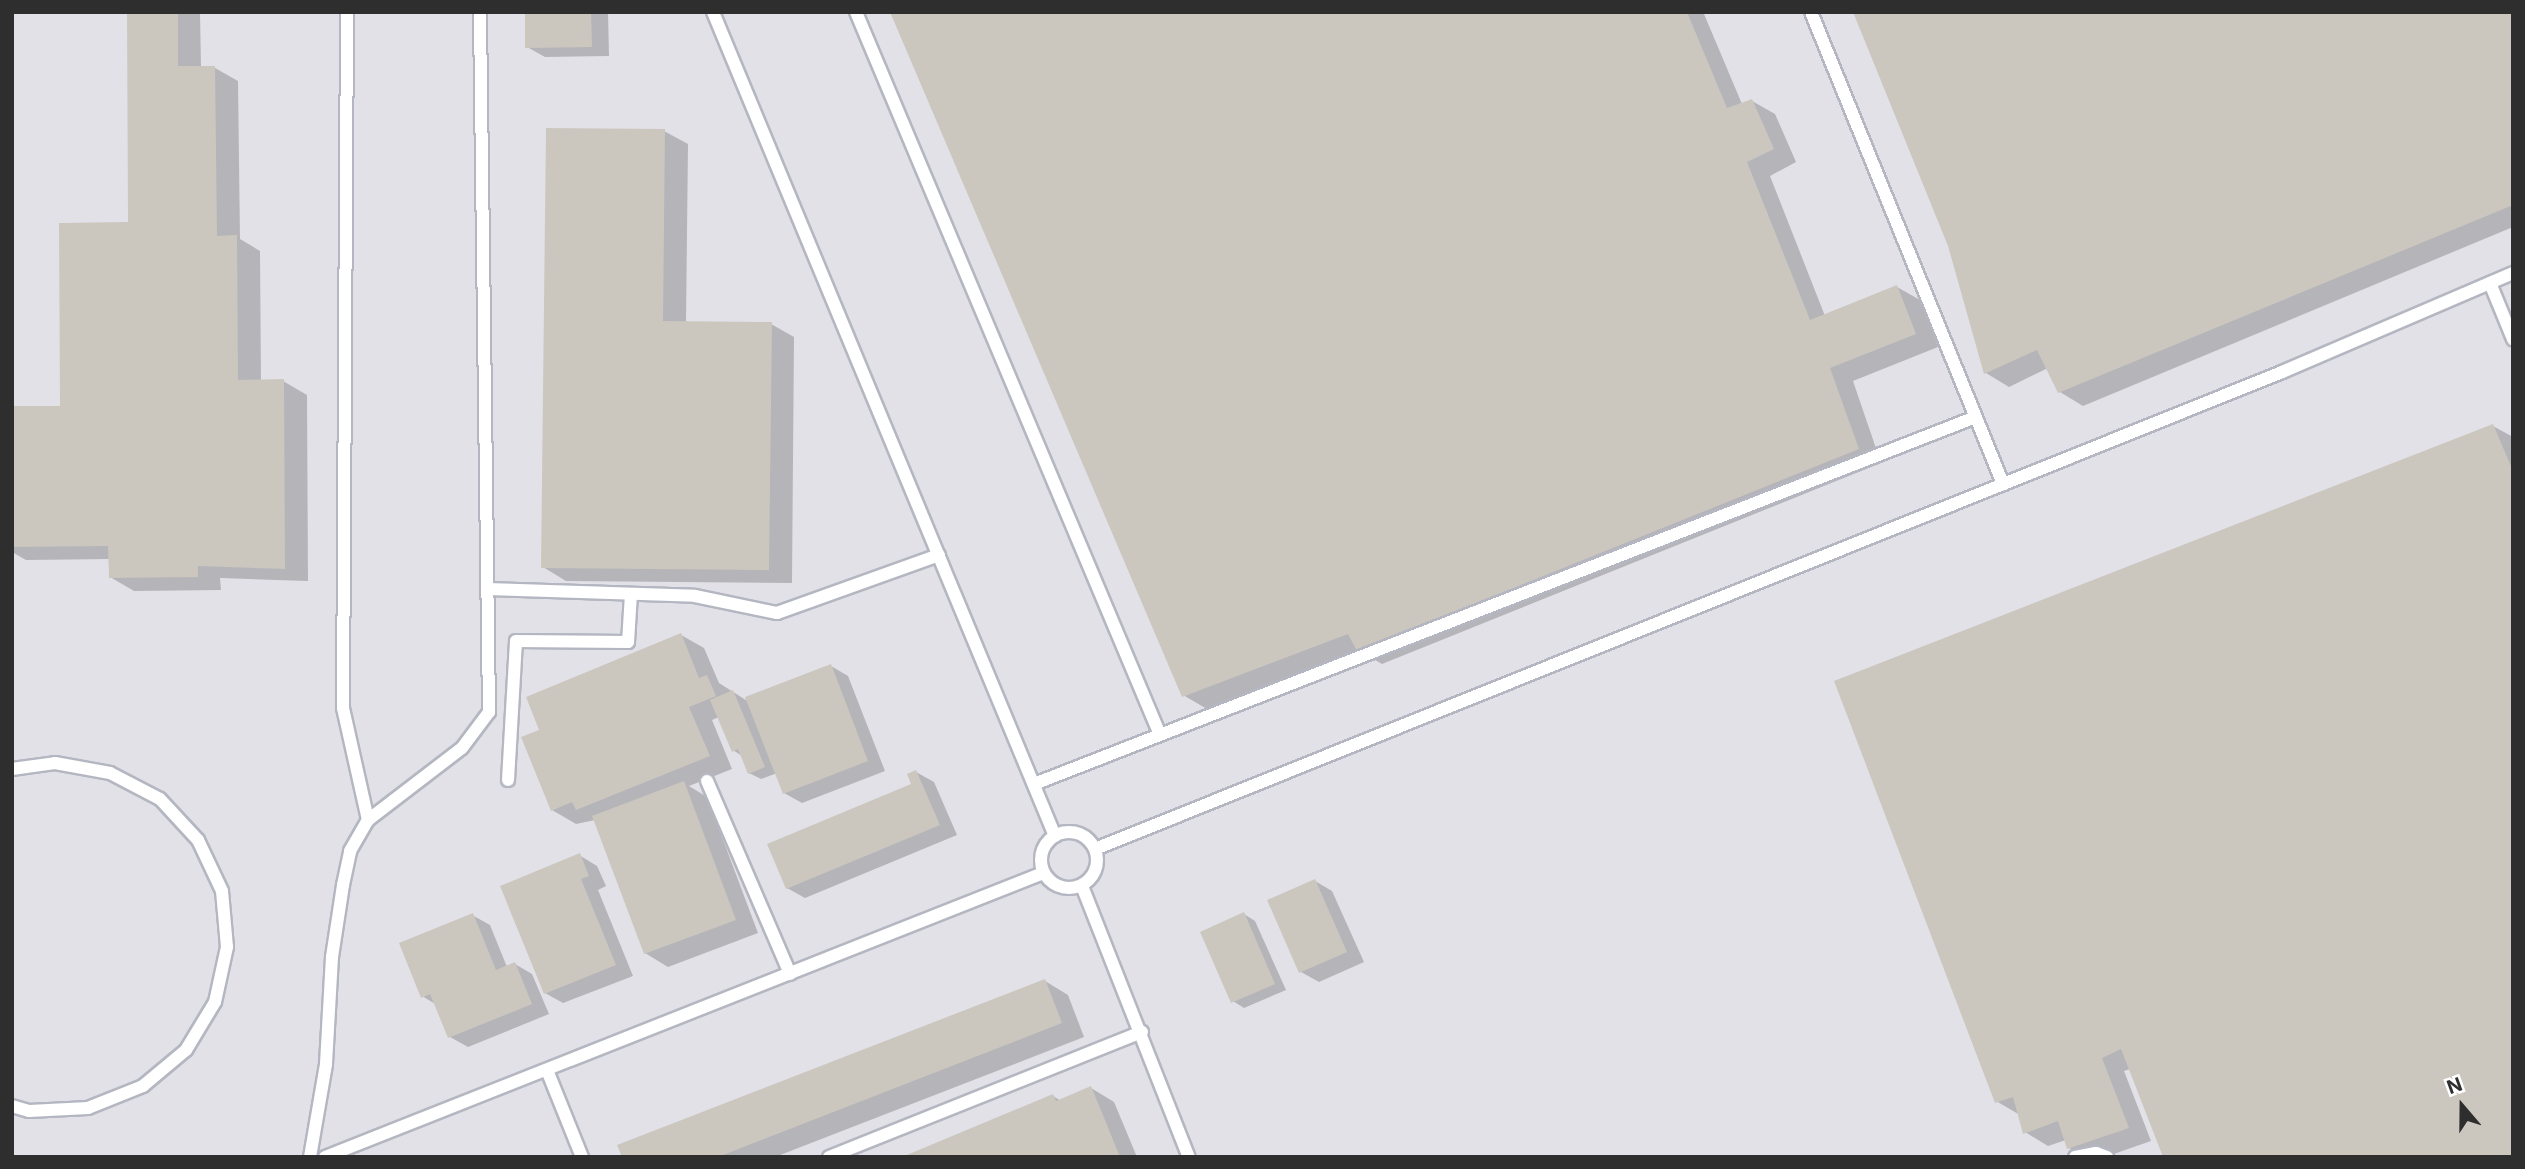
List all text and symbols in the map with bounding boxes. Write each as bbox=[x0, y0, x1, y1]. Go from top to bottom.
north arrow bbox=[2427, 1071, 2497, 1141]
text: N bbox=[2444, 1073, 2465, 1099]

